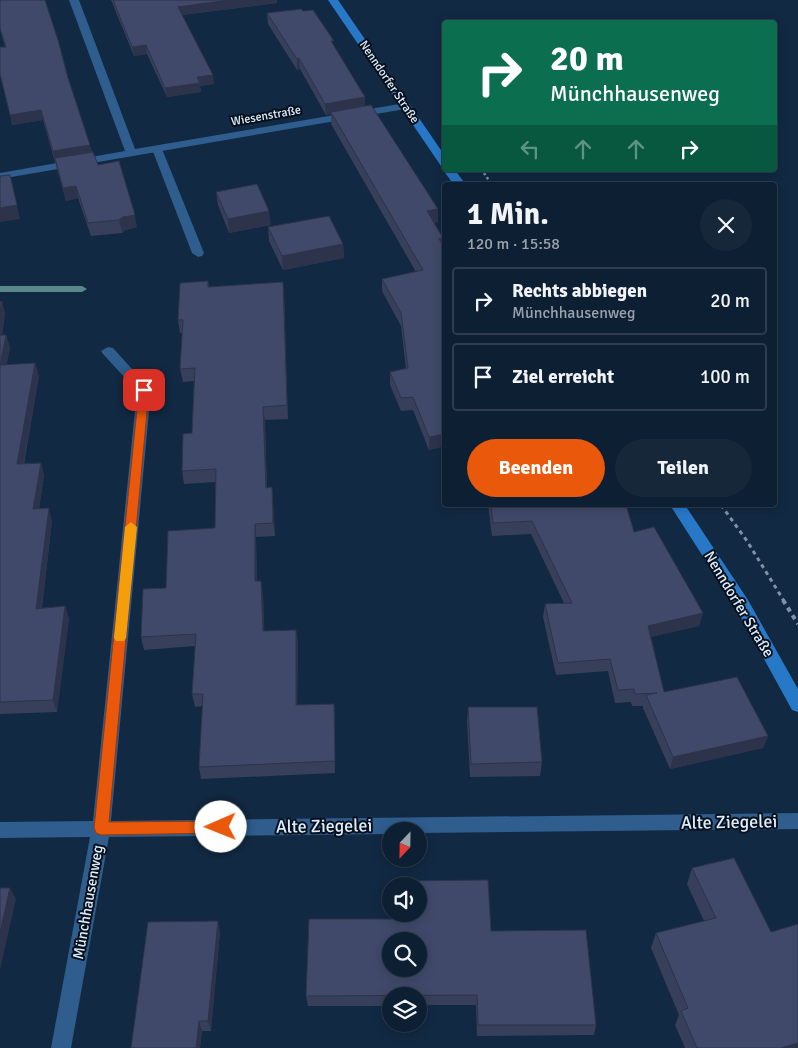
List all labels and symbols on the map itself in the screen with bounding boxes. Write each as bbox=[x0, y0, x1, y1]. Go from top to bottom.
street label: Nenndorfer Straße bbox=[356, 38, 422, 126]
street label: Wiesenstraße bbox=[230, 102, 302, 130]
pin bbox=[123, 369, 165, 411]
street label: Nenndorfer Straße bbox=[700, 548, 778, 660]
position arrow bbox=[194, 800, 246, 852]
street label: Alte Ziegelei bbox=[681, 810, 777, 834]
street label: Alte Ziegelei bbox=[276, 814, 372, 838]
north arrow bbox=[382, 822, 428, 868]
street label: Münchhausenweg bbox=[69, 843, 107, 961]

